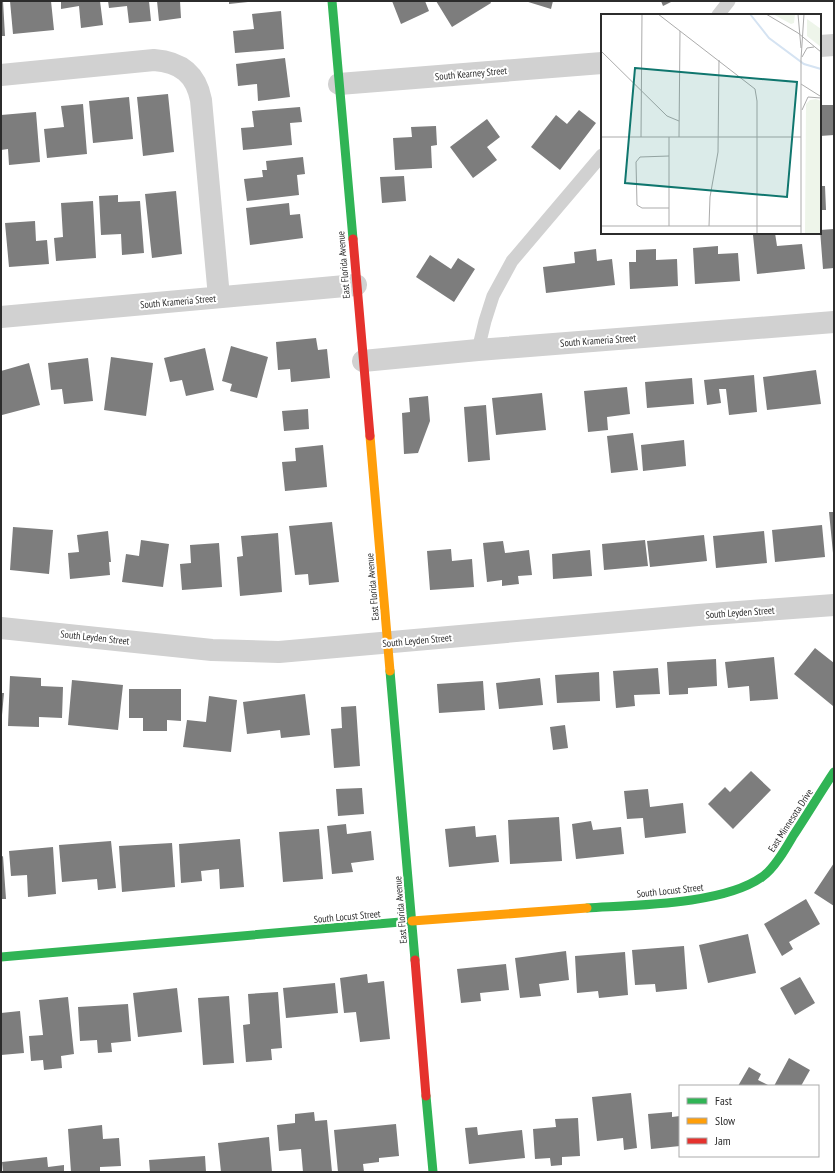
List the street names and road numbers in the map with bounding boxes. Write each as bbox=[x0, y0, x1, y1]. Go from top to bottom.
street label: South Kearney Street bbox=[434, 64, 508, 83]
street label: East Florida Avenue bbox=[334, 231, 353, 299]
street label: South Krameria Street bbox=[140, 292, 217, 311]
street label: South Krameria Street bbox=[560, 331, 637, 350]
street label: East Florida Avenue bbox=[363, 553, 382, 621]
street label: South Leyden Street bbox=[705, 604, 775, 621]
street label: South Leyden Street bbox=[60, 627, 130, 648]
street label: South Leyden Street bbox=[382, 631, 452, 650]
street label: East Minnesota Drive bbox=[765, 786, 816, 854]
street label: East Florida Avenue bbox=[391, 876, 410, 944]
street label: South Locust Street bbox=[636, 881, 704, 900]
street label: South Locust Street bbox=[313, 907, 381, 926]

